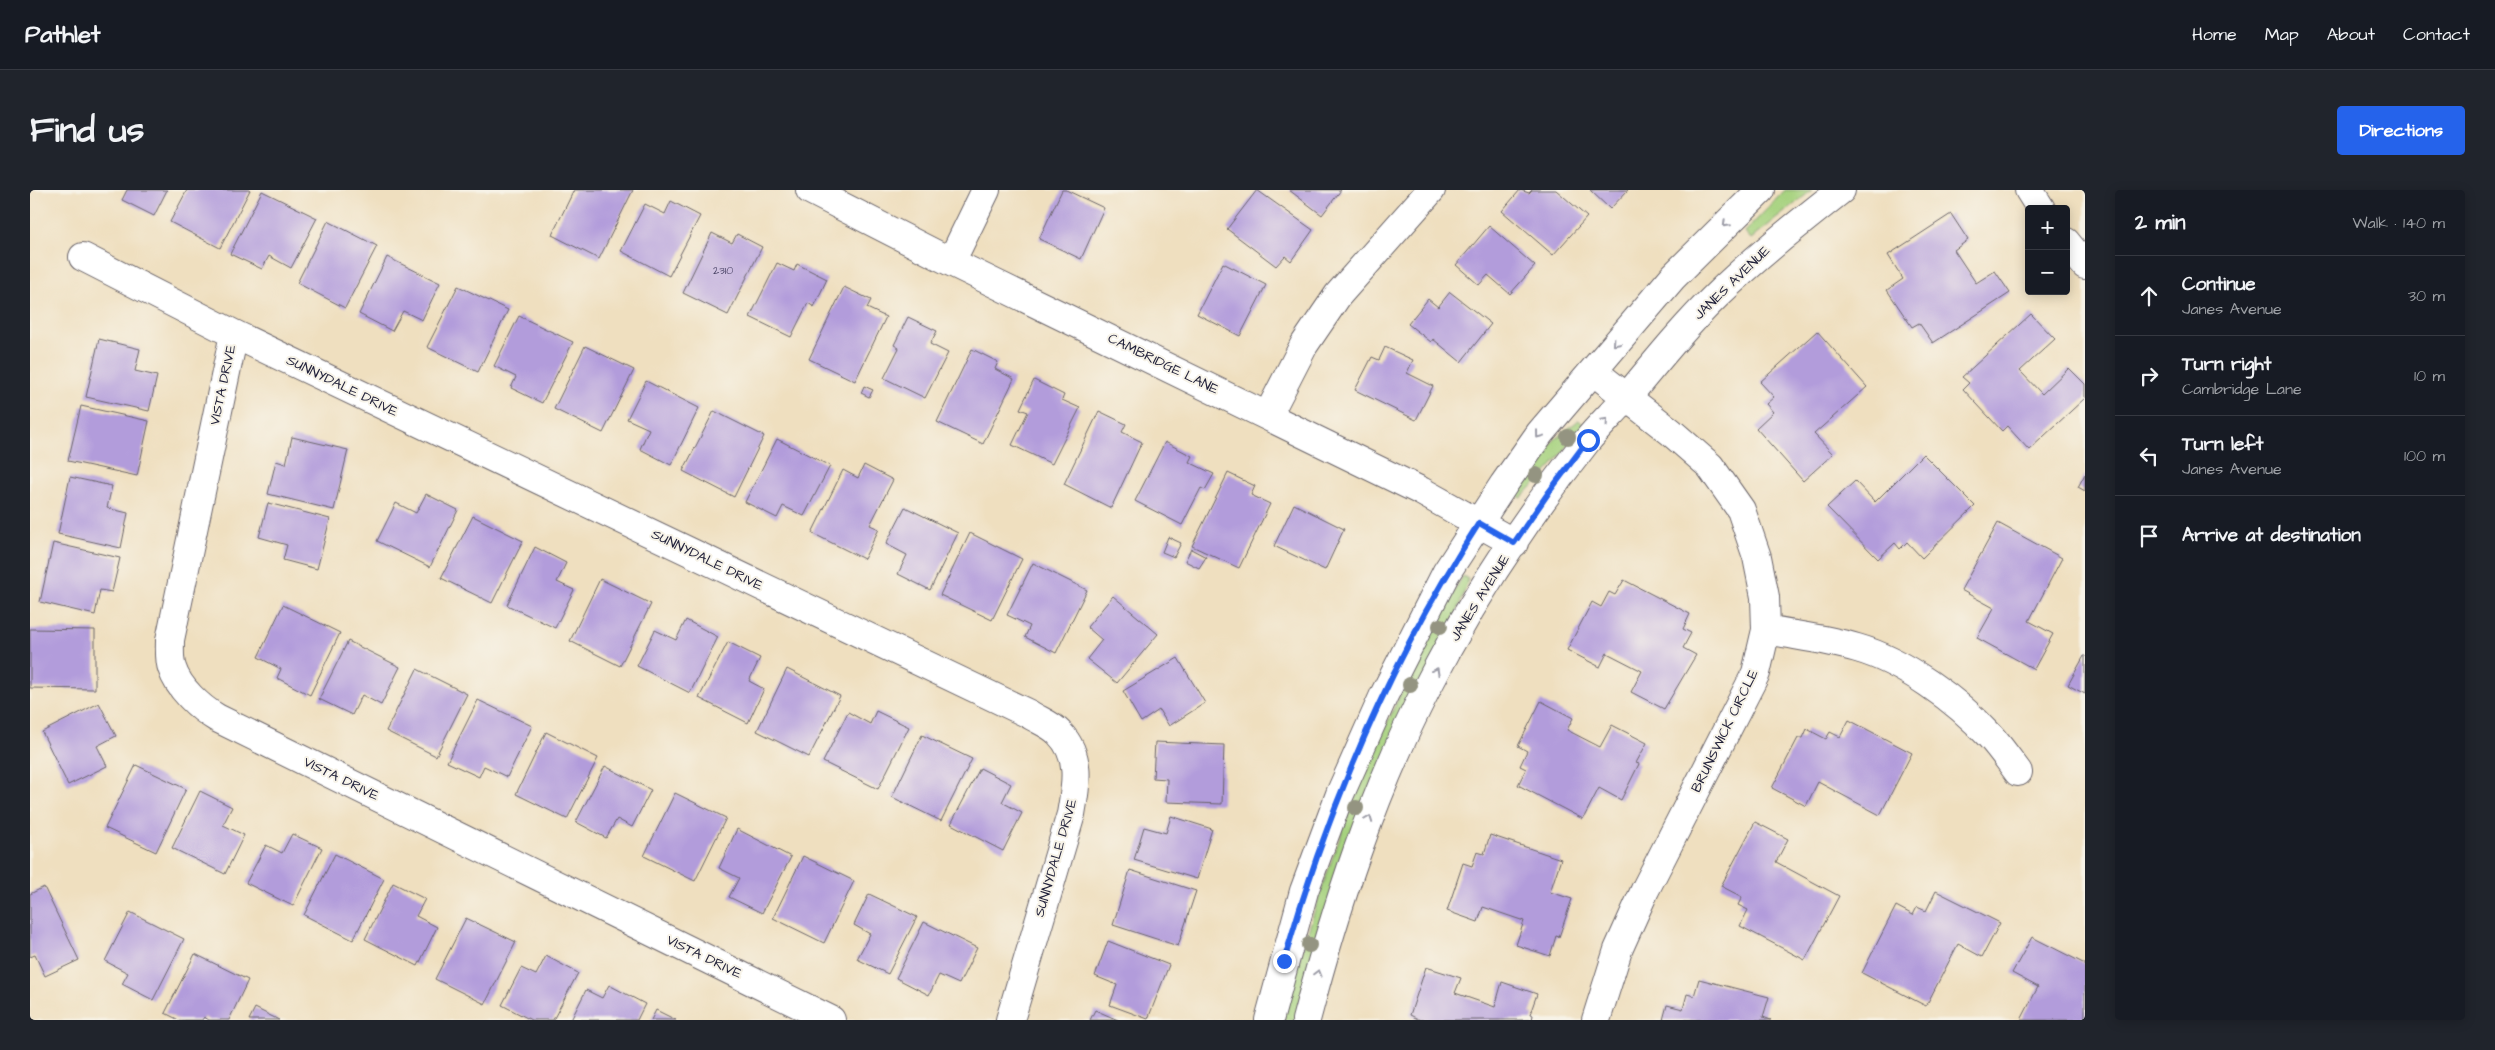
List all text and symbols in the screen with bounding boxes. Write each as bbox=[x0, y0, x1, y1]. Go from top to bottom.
text: Pathlet bbox=[25, 18, 101, 52]
text: Home bbox=[2192, 22, 2237, 47]
text: Map bbox=[2265, 22, 2299, 47]
text: About bbox=[2327, 22, 2375, 47]
text: Contact bbox=[2403, 22, 2470, 47]
text: Find us bbox=[30, 106, 144, 155]
button: Directions bbox=[2337, 106, 2465, 155]
map controls bbox=[2025, 205, 2070, 295]
button: + bbox=[2025, 205, 2070, 250]
text: 2 min bbox=[2135, 208, 2185, 237]
text: Walk · 140 m bbox=[2353, 212, 2445, 234]
one-way arrow bbox=[1723, 218, 1732, 227]
street label: JANES AVENUE bbox=[1689, 241, 1775, 325]
button: − bbox=[2025, 250, 2070, 295]
house number: 2310 bbox=[713, 263, 733, 278]
text: Continue bbox=[2182, 271, 2256, 298]
icon: ahead bbox=[2135, 282, 2163, 310]
text: 30 m bbox=[2408, 285, 2445, 307]
text: Janes Avenue bbox=[2182, 298, 2282, 320]
street label: CAMBRIDGE LANE bbox=[1104, 329, 1222, 400]
one-way arrow bbox=[1613, 338, 1622, 347]
street label: VISTA DRIVE bbox=[205, 342, 241, 427]
street label: SUNNYDALE DRIVE bbox=[283, 350, 402, 422]
text: Turn right bbox=[2182, 351, 2271, 378]
icon: right bbox=[2135, 362, 2163, 390]
text: 10 m bbox=[2414, 365, 2445, 387]
text: Cambridge Lane bbox=[2182, 378, 2302, 400]
one-way arrow bbox=[1600, 417, 1609, 426]
one-way arrow bbox=[1536, 429, 1545, 439]
route start bbox=[1577, 429, 1600, 452]
text: Turn left bbox=[2182, 431, 2263, 458]
icon: left bbox=[2135, 442, 2163, 470]
text: 100 m bbox=[2404, 445, 2445, 467]
text: Janes Avenue bbox=[2182, 458, 2282, 480]
icon: arrive bbox=[2135, 522, 2163, 550]
text: Arrive at destination bbox=[2182, 522, 2361, 549]
street label: SUNNYDALE DRIVE bbox=[648, 524, 767, 596]
street label: JANES AVENUE bbox=[1445, 550, 1515, 645]
street label: BRUNSWICK CIRCLE bbox=[1686, 665, 1764, 796]
one-way arrow bbox=[1430, 667, 1440, 676]
street label: VISTA DRIVE bbox=[300, 752, 383, 806]
street label: SUNNYDALE DRIVE bbox=[1030, 796, 1083, 919]
one-way arrow bbox=[1363, 815, 1373, 823]
street label: VISTA DRIVE bbox=[663, 930, 746, 984]
route end bbox=[1273, 950, 1296, 973]
one-way arrow bbox=[1313, 969, 1323, 977]

